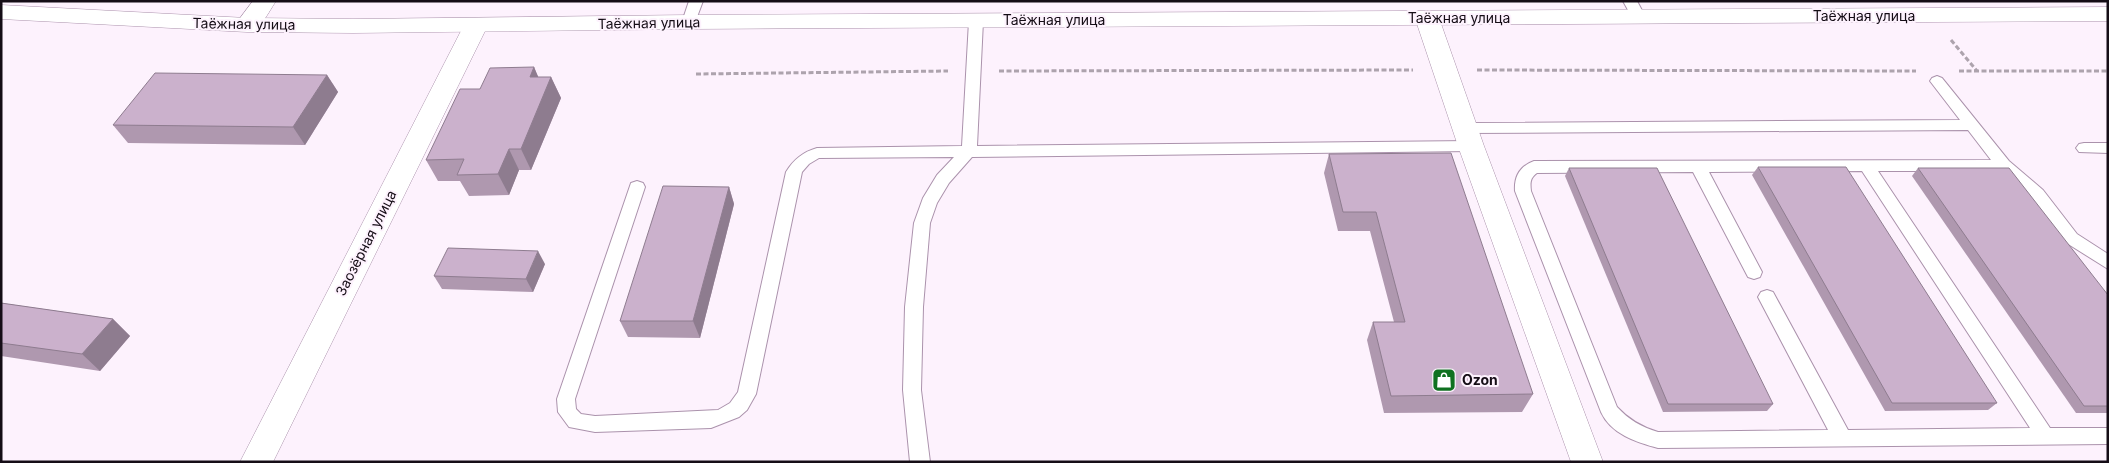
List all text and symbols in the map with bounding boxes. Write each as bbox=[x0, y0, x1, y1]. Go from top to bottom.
street label: Таёжная улица bbox=[1813, 7, 1915, 24]
street label: Таёжная улица bbox=[1408, 9, 1510, 26]
street label: Таёжная улица bbox=[1003, 11, 1105, 28]
street label: Таёжная улица bbox=[598, 13, 700, 32]
street label: Таёжная улица bbox=[193, 14, 295, 33]
street label: Заозёрная улица bbox=[332, 187, 400, 298]
shop icon: Ozon bbox=[1431, 367, 1457, 393]
place label: Ozon bbox=[1462, 371, 1498, 388]

